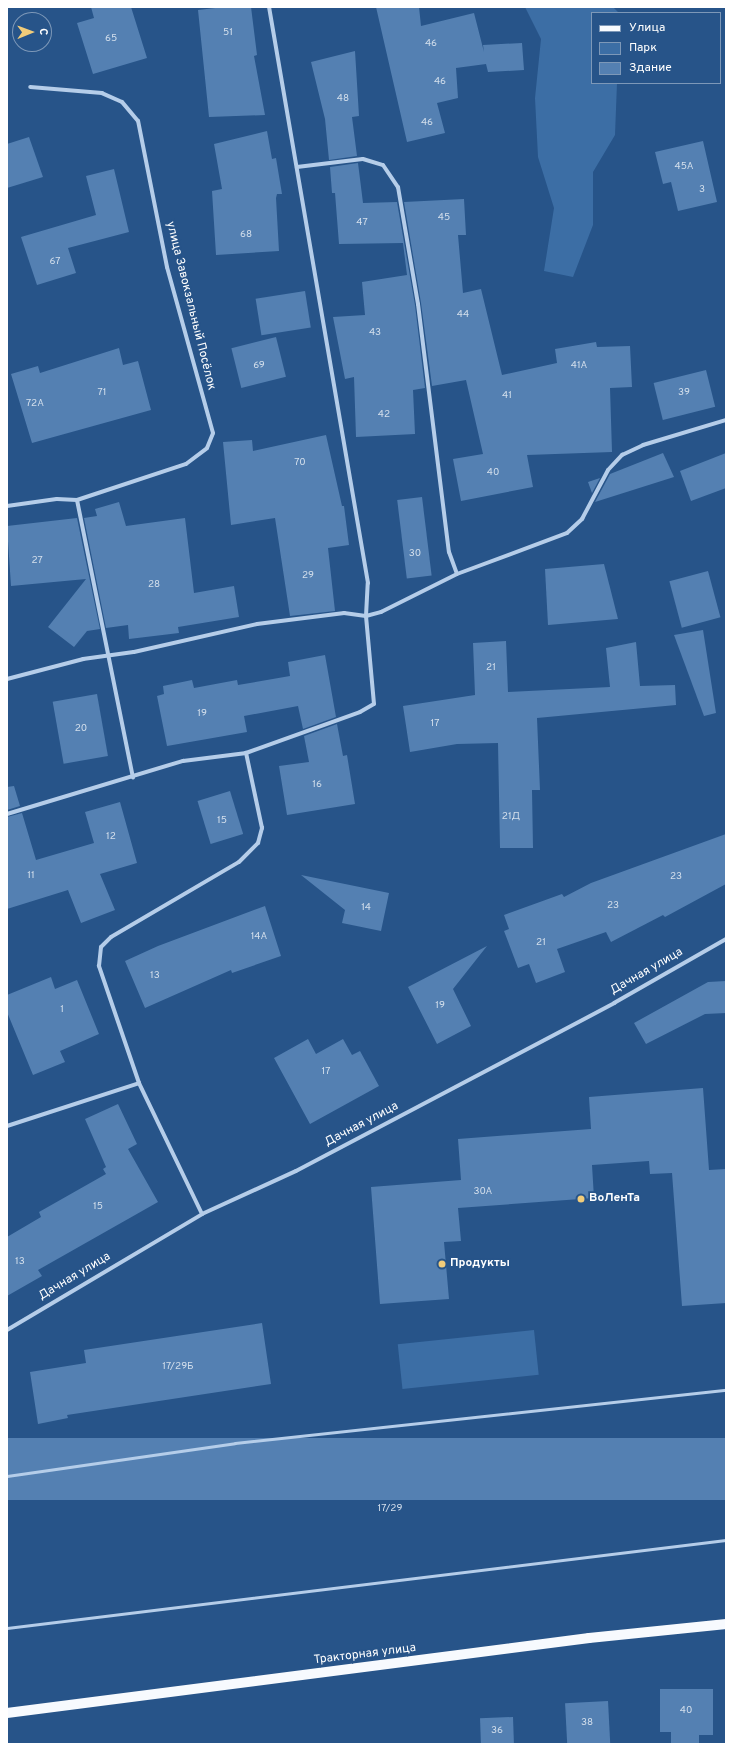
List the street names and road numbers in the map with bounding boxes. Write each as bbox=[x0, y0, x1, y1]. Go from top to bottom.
street label: улица Завокзальный Посёлок bbox=[162, 220, 218, 392]
street label: Дачная улица bbox=[608, 945, 686, 999]
street label: Дачная улица bbox=[323, 1100, 401, 1150]
street label: Дачная улица bbox=[36, 1250, 114, 1304]
street label: Тракторная улица bbox=[313, 1642, 417, 1668]

